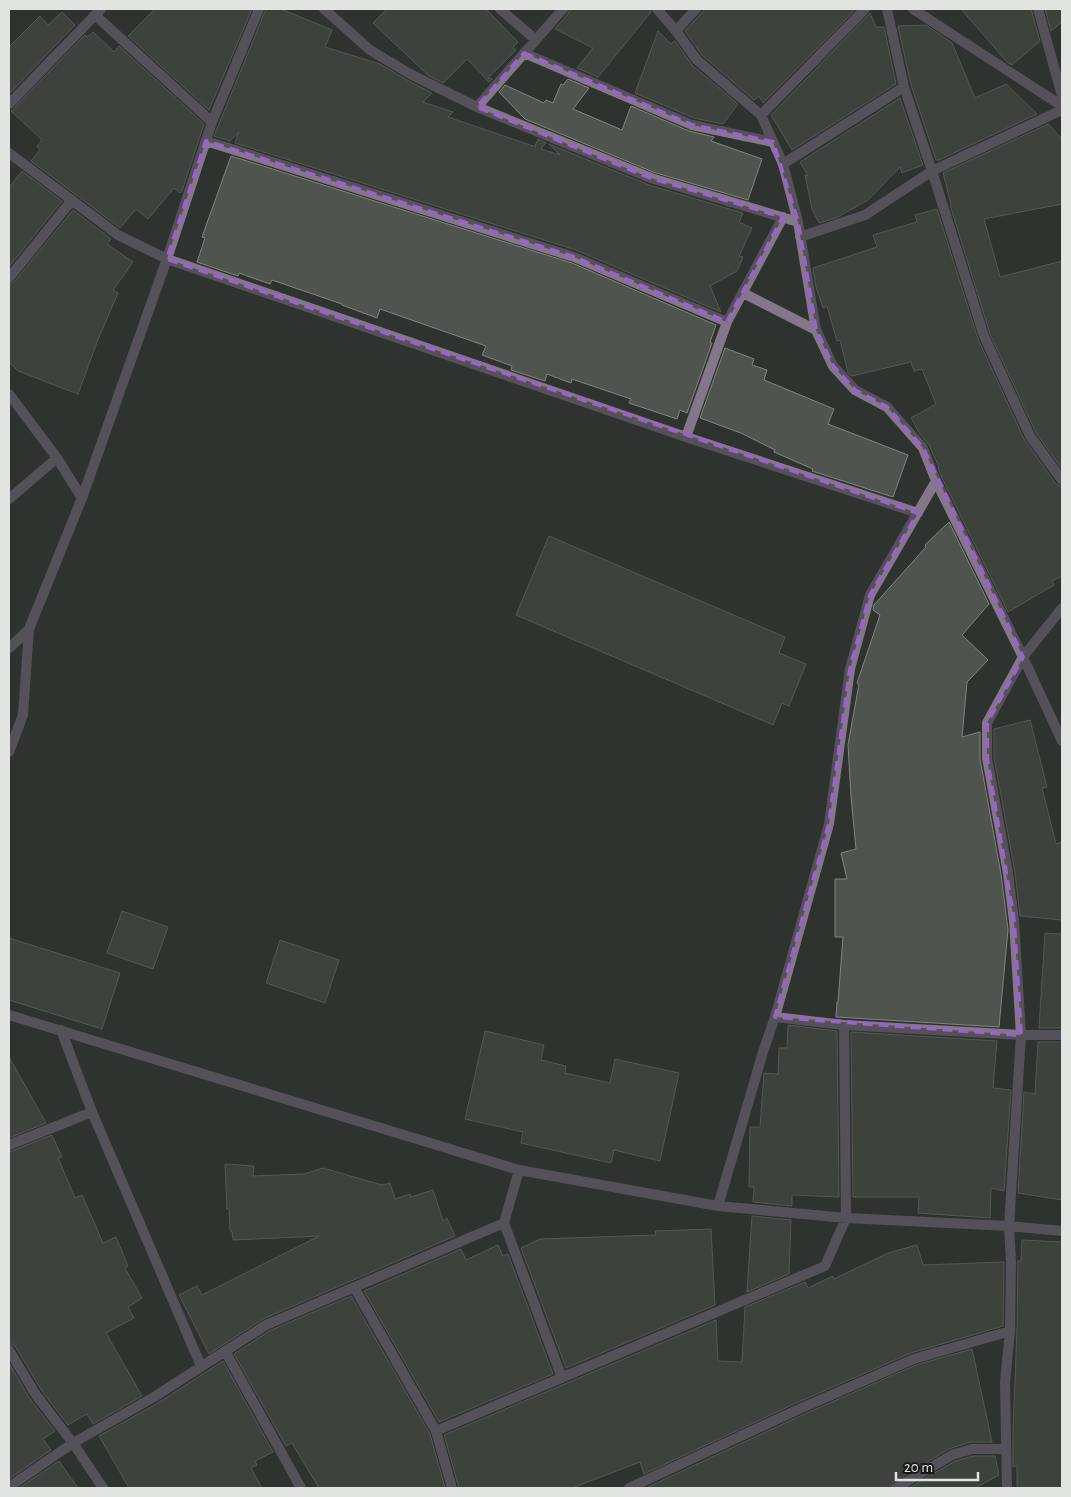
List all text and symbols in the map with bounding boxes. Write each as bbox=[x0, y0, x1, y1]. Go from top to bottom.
scale bar bbox=[896, 1450, 978, 1482]
text: 20 m bbox=[904, 1460, 933, 1475]

